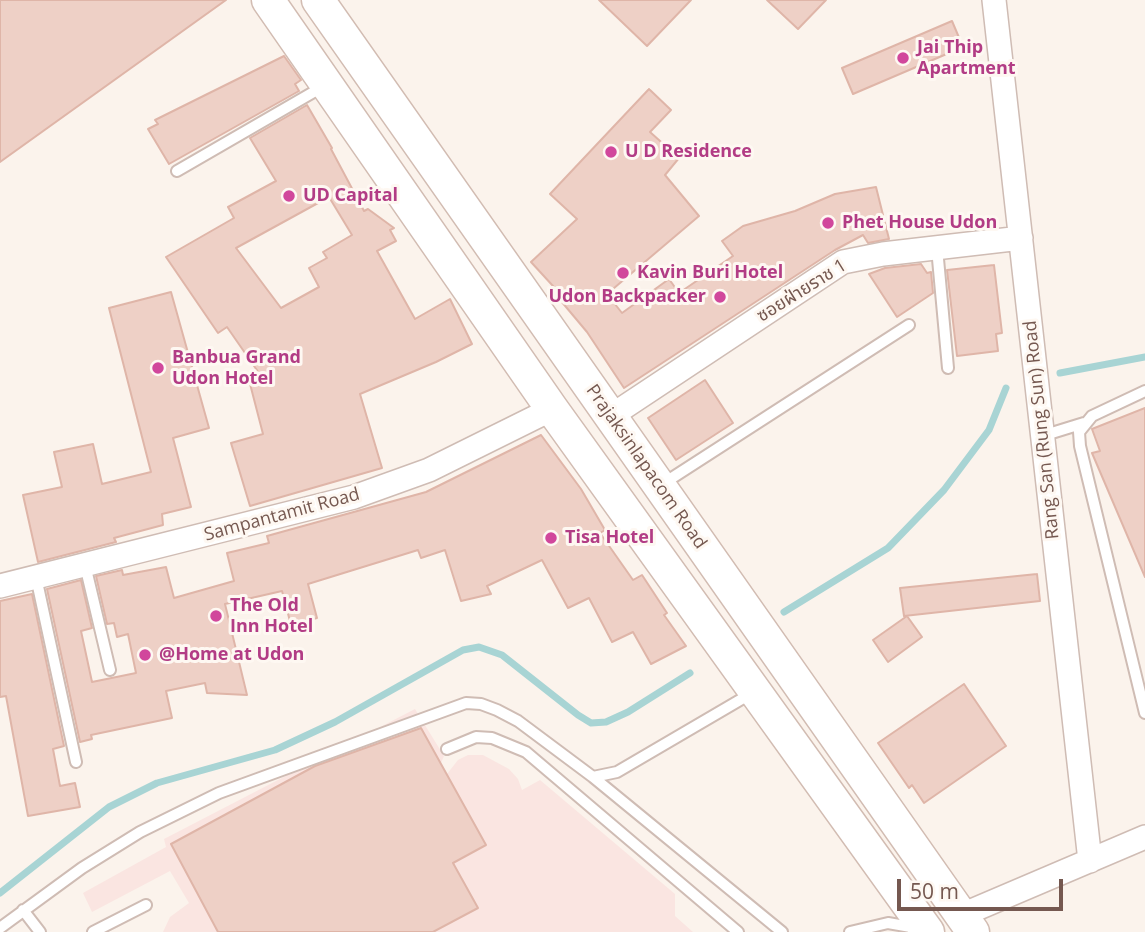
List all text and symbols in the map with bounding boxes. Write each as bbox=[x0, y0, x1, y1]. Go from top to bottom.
place label: Jai Thip Apartment bbox=[917, 37, 1016, 80]
marker: Jai Thip Apartment bbox=[895, 50, 911, 66]
place label: U D Residence bbox=[625, 141, 752, 163]
marker: U D Residence bbox=[603, 144, 619, 160]
place label: UD Capital bbox=[303, 185, 398, 207]
marker: UD Capital bbox=[281, 188, 297, 204]
place label: Phet House Udon bbox=[842, 212, 997, 234]
marker: Phet House Udon bbox=[820, 215, 836, 231]
street label: ซอยฝ่ายราช 1 bbox=[753, 255, 851, 327]
place label: Kavin Buri Hotel bbox=[637, 262, 783, 284]
marker: Kavin Buri Hotel bbox=[615, 265, 631, 281]
place label: Udon Backpacker bbox=[548, 286, 706, 308]
marker: Udon Backpacker bbox=[712, 289, 728, 305]
street label: Rang San (Rung Sun) Road bbox=[1020, 319, 1064, 541]
place label: Banbua Grand Udon Hotel bbox=[172, 347, 301, 390]
marker: Banbua Grand Udon Hotel bbox=[150, 360, 166, 376]
street label: Prajaksinlapacom Road bbox=[581, 381, 711, 553]
street label: Sampantamit Road bbox=[202, 484, 362, 546]
place label: Tisa Hotel bbox=[565, 527, 654, 549]
marker: Tisa Hotel bbox=[543, 530, 559, 546]
place label: The Old Inn Hotel bbox=[230, 595, 313, 638]
marker: The Old Inn Hotel bbox=[208, 608, 224, 624]
place label: @Home at Udon bbox=[159, 644, 304, 666]
marker: @Home at Udon bbox=[137, 647, 153, 663]
scale bar bbox=[900, 866, 1066, 910]
text: 50 m bbox=[910, 877, 959, 905]

